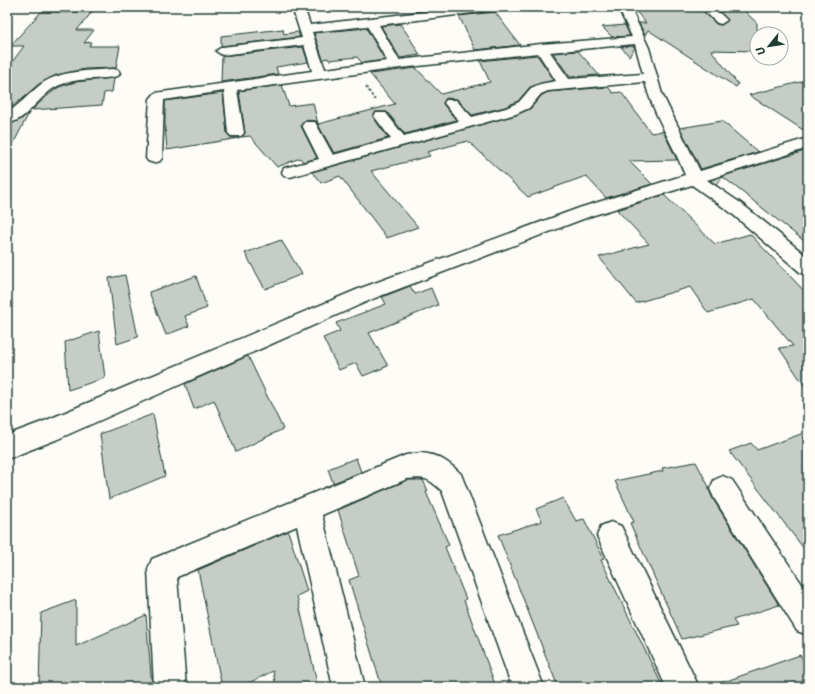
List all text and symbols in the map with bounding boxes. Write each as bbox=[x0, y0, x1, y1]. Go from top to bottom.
north arrow bbox=[749, 26, 789, 66]
text: U bbox=[750, 42, 771, 59]

